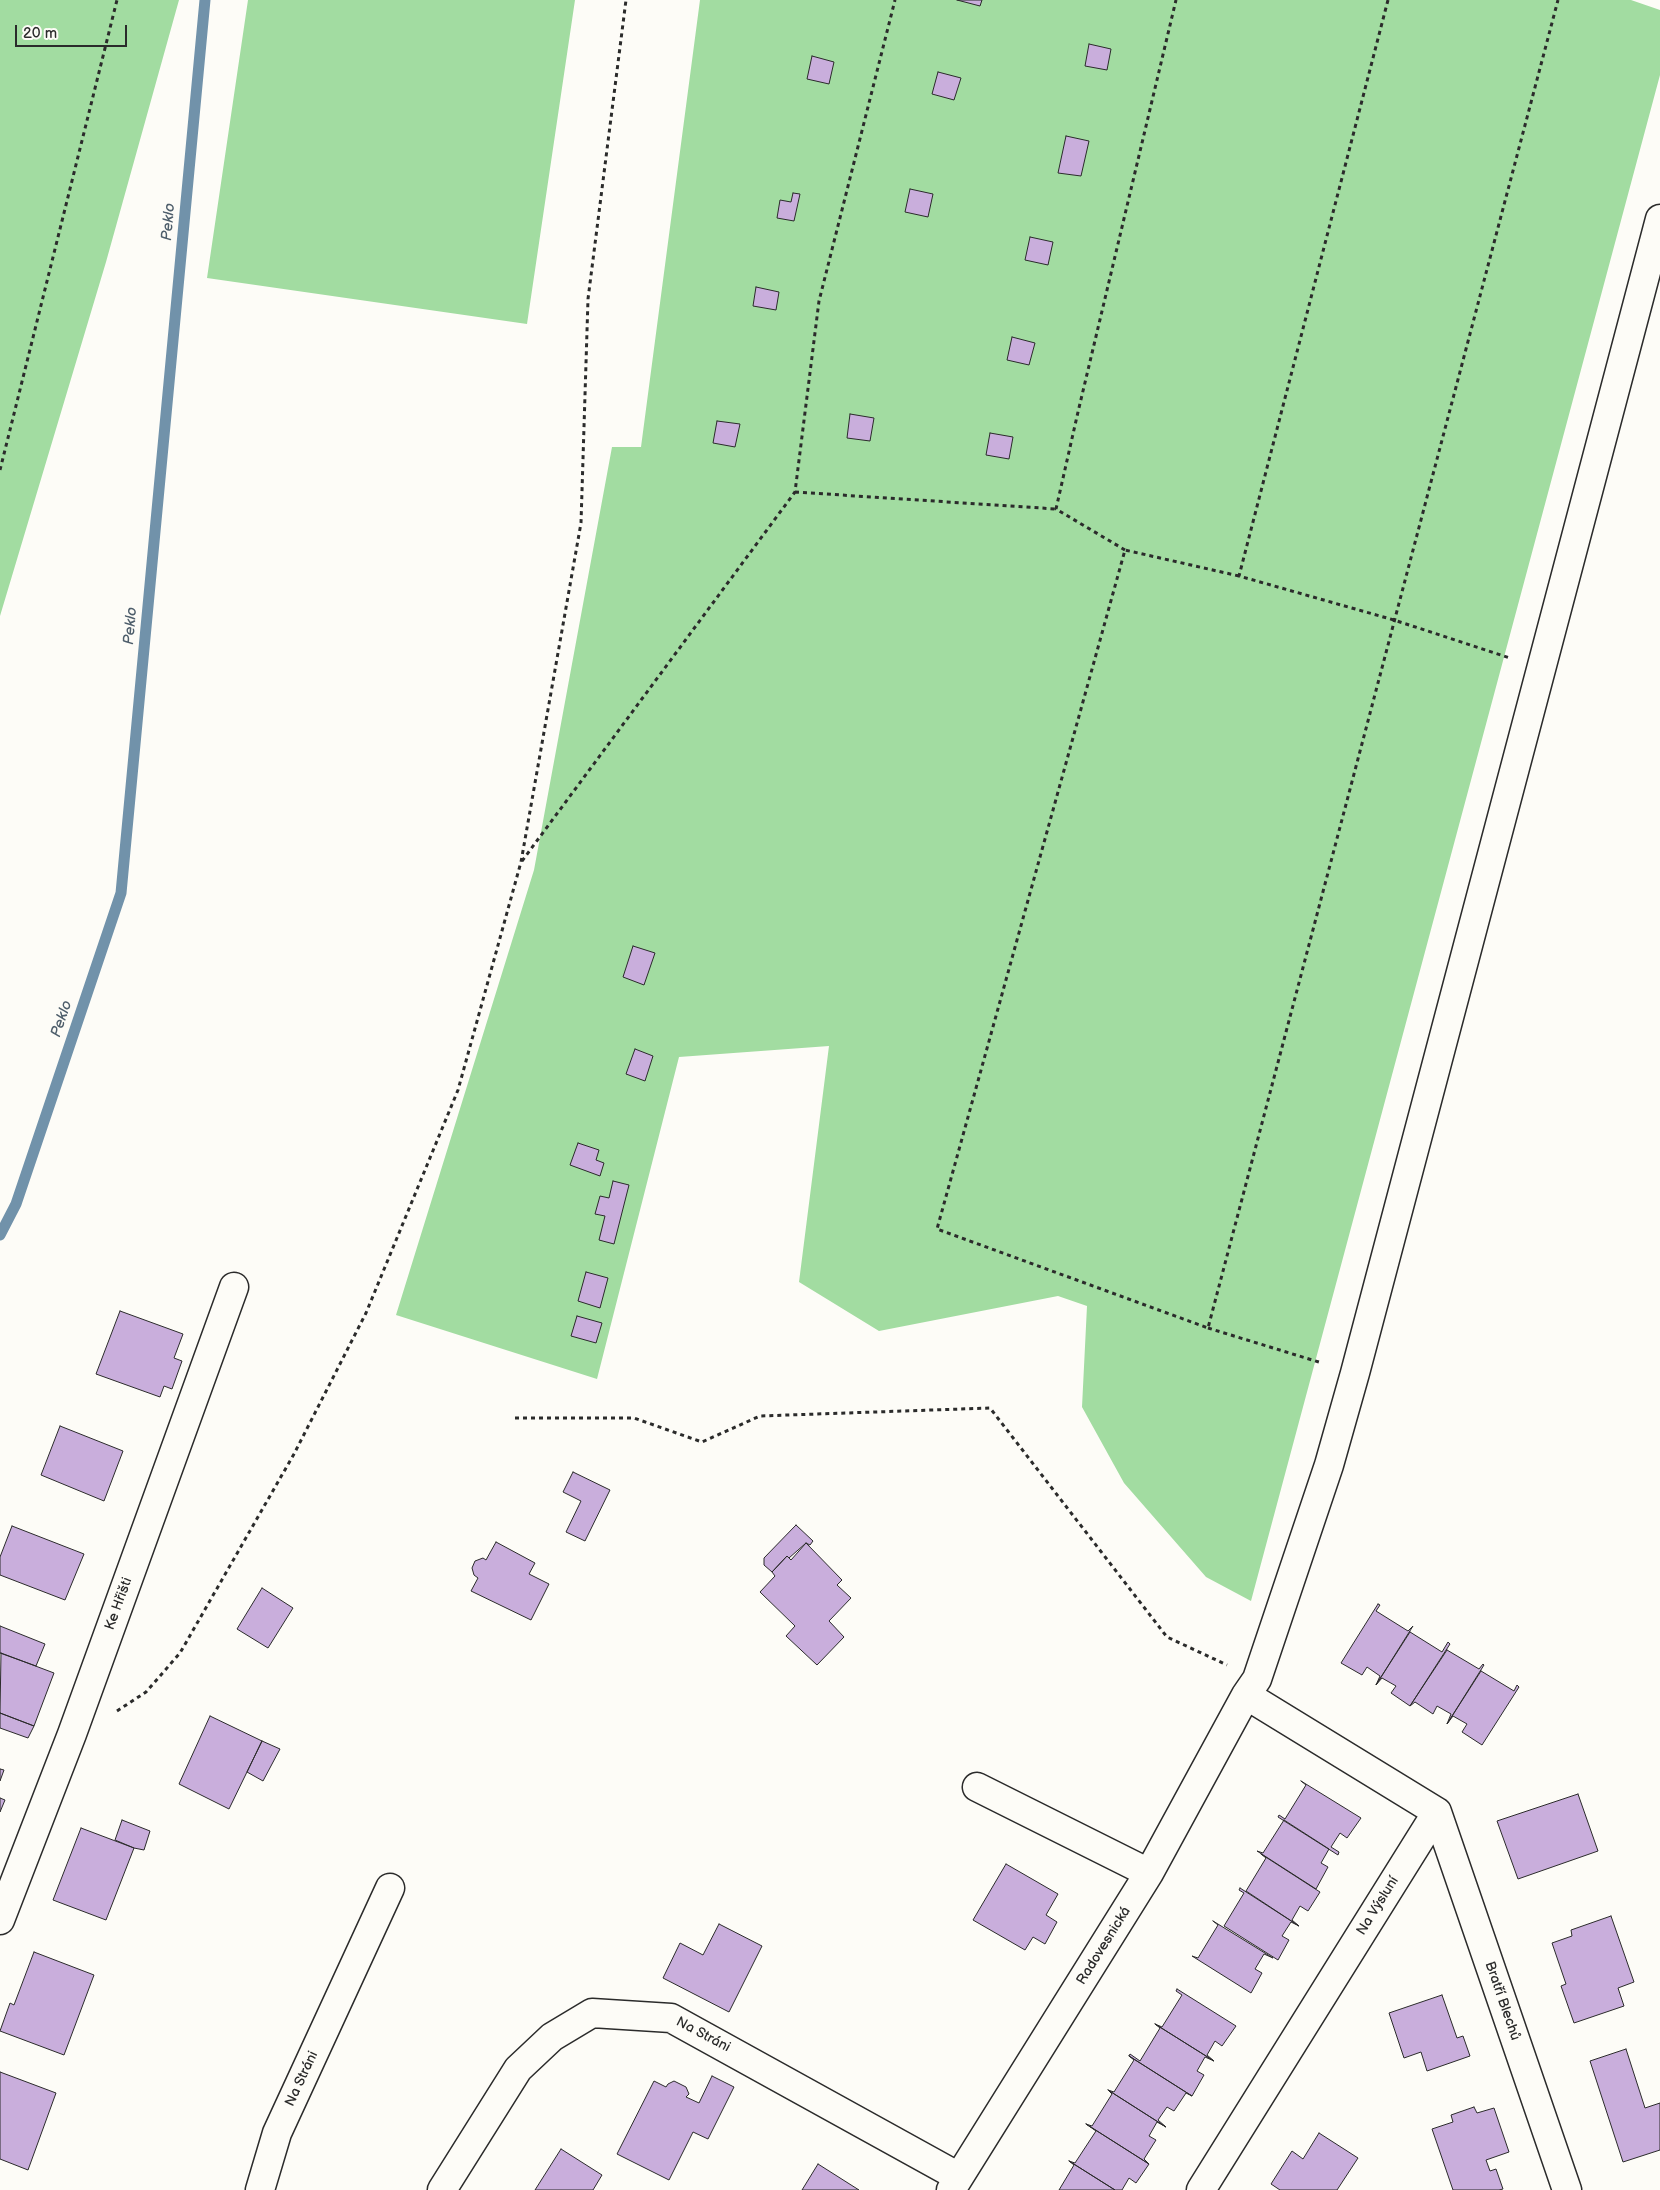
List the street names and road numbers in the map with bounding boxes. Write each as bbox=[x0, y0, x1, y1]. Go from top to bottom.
street label: Ke Hřišti bbox=[102, 1575, 136, 1633]
street label: Na Výsluní bbox=[1353, 1874, 1403, 1938]
street label: Radovesnická bbox=[1073, 1904, 1135, 1988]
street label: Bratří Blechů bbox=[1481, 1959, 1523, 2043]
street label: Na Stráni bbox=[673, 2014, 733, 2056]
street label: Na Stráni bbox=[282, 2049, 322, 2109]

